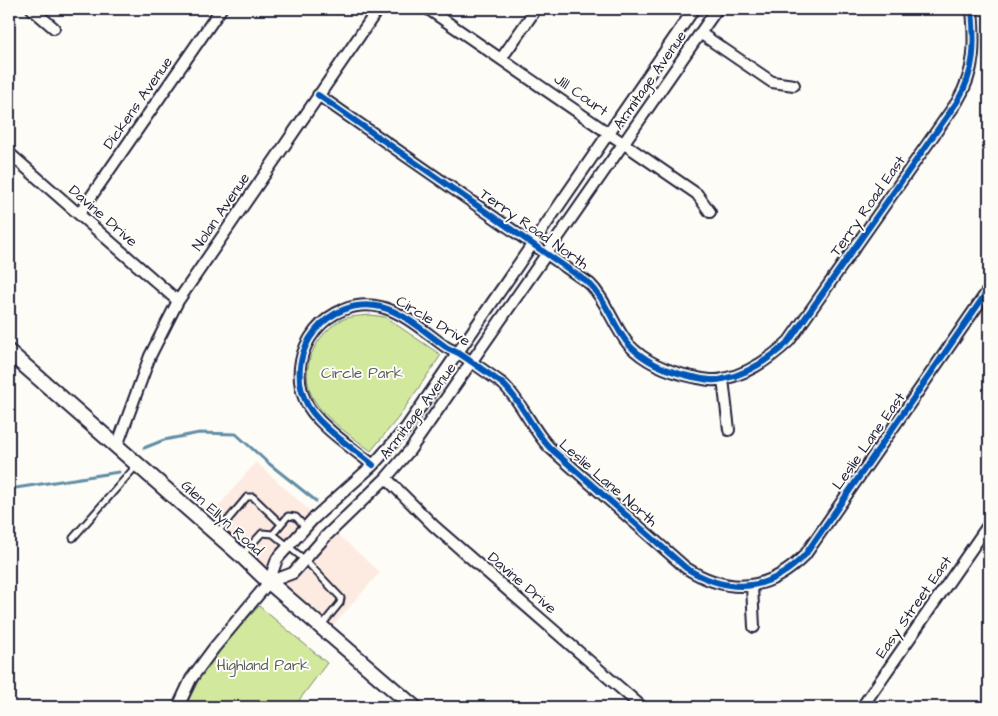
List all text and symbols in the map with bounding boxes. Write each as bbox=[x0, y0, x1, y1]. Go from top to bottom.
street label: Armitage Avenue bbox=[608, 26, 693, 134]
street label: Dickens Avenue bbox=[98, 53, 178, 153]
street label: Jill Court bbox=[550, 69, 612, 121]
street label: Terry Road East bbox=[825, 151, 911, 261]
street label: Nolan Avenue bbox=[187, 169, 255, 255]
street label: Davine Drive bbox=[64, 180, 142, 252]
street label: Terry Road North bbox=[475, 184, 593, 276]
street label: Circle Drive bbox=[392, 291, 474, 351]
street label: Armitage Avenue bbox=[375, 358, 462, 464]
park label: Circle Park bbox=[321, 363, 403, 384]
street label: Leslie Lane East bbox=[828, 388, 910, 494]
street label: Leslie Lane North bbox=[554, 434, 662, 532]
street label: Glen Ellyn Road bbox=[176, 475, 268, 562]
street label: Davine Drive bbox=[483, 547, 561, 619]
street label: Easy Street East bbox=[871, 552, 958, 663]
park label: Highland Park bbox=[217, 655, 309, 677]

